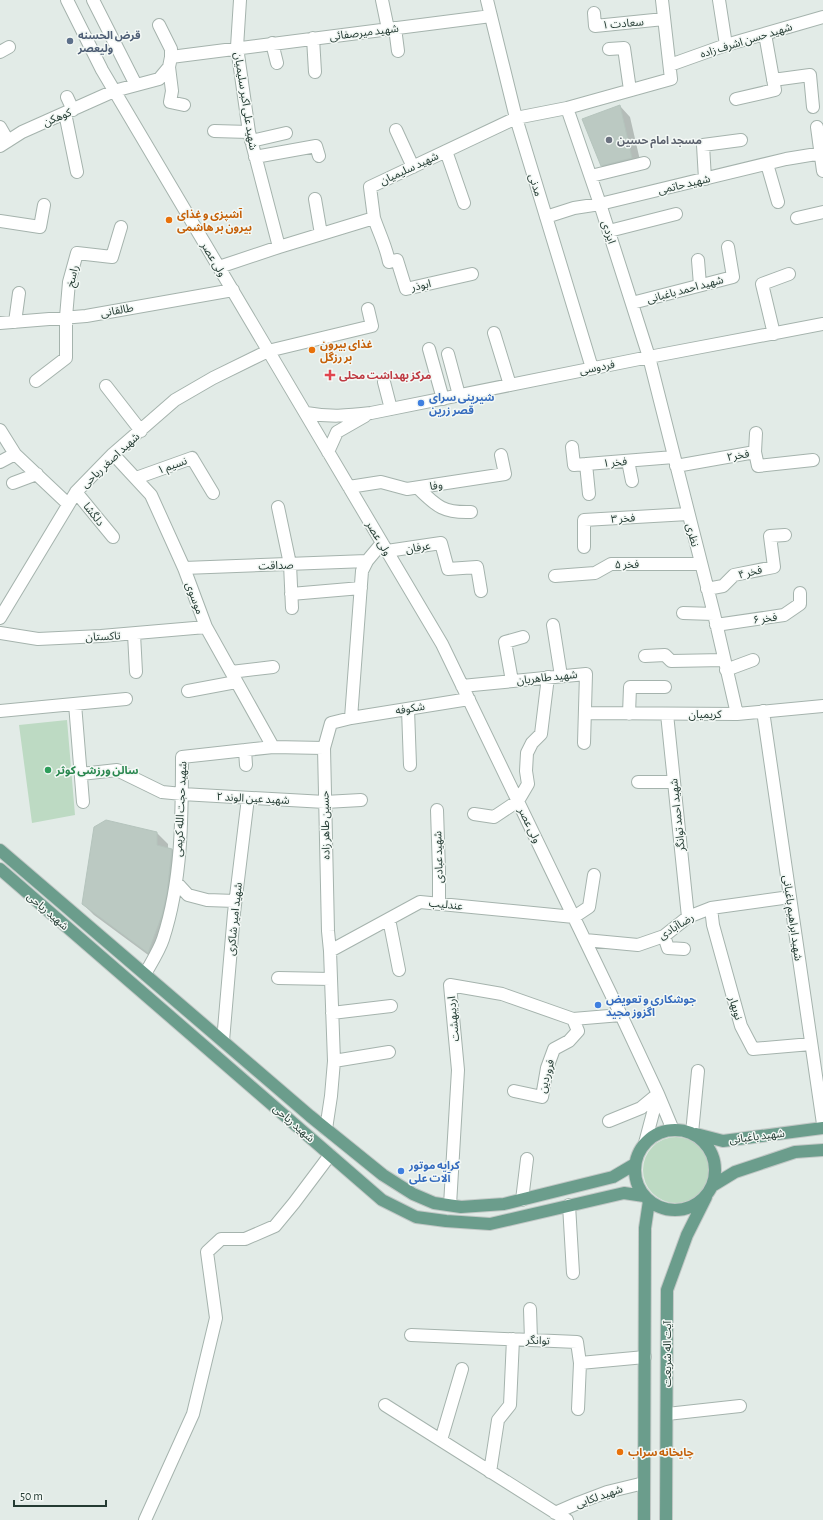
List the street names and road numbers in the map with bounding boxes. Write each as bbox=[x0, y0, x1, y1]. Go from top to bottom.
street label: سعادت ۱ bbox=[602, 16, 645, 31]
street label: شهید حسن اشرف زاده bbox=[699, 21, 794, 61]
street label: شهید میرصفائی bbox=[329, 23, 400, 43]
street label: شهید علی اکبر سلیمیان bbox=[231, 51, 259, 151]
street label: کوهکن bbox=[41, 106, 74, 129]
street label: شهید سلیمیان bbox=[378, 150, 441, 188]
street label: مدنی bbox=[526, 173, 544, 198]
street label: شهید حاتمی bbox=[657, 173, 712, 197]
street label: ایزدی bbox=[599, 219, 617, 245]
street label: ولی عصر bbox=[198, 239, 228, 279]
street label: راسخ bbox=[65, 264, 82, 289]
street label: شهید احمد باغبانی bbox=[646, 274, 725, 306]
street label: ابوذر bbox=[409, 278, 432, 294]
street label: طالقانی bbox=[100, 302, 135, 320]
street label: فردوسی bbox=[578, 359, 616, 377]
street label: شهید اصغر ریاحی bbox=[79, 430, 143, 491]
street label: فخر۲ bbox=[726, 448, 750, 464]
street label: نسیم ۱ bbox=[156, 455, 190, 479]
street label: فخر ۱ bbox=[602, 456, 628, 470]
street label: وفا bbox=[429, 479, 444, 493]
street label: دلگشا bbox=[81, 500, 107, 528]
street label: فخر ۳ bbox=[611, 512, 636, 526]
street label: ولی عصر bbox=[363, 518, 393, 558]
street label: نظری bbox=[683, 522, 701, 548]
street label: عرفان bbox=[405, 540, 432, 556]
street label: صداقت bbox=[258, 559, 294, 572]
street label: فخر ۵ bbox=[615, 559, 639, 571]
street label: فخر ۴ bbox=[737, 564, 764, 582]
street label: موسوی bbox=[183, 581, 205, 616]
street label: فخر ۶ bbox=[752, 611, 778, 627]
street label: تاکستان bbox=[85, 630, 121, 644]
street label: شهید طاهریان bbox=[516, 669, 578, 687]
street label: شکوفه bbox=[395, 701, 426, 717]
street label: کریمیان bbox=[688, 709, 722, 721]
street label: شهید حجت الله کریمی bbox=[173, 761, 190, 857]
street label: شهید احمد توانگر bbox=[667, 778, 688, 853]
street label: حسین طاهر زاده bbox=[319, 790, 333, 860]
street label: شهید عین الوند ۲ bbox=[216, 791, 290, 807]
street label: ولی عصر bbox=[515, 805, 543, 845]
street label: شهید عبادی bbox=[432, 830, 446, 883]
street label: شهید ابراهیم باغبانی bbox=[778, 875, 804, 962]
street label: شهید امیر شاکری bbox=[225, 881, 245, 956]
street label: شهید ریاحی bbox=[24, 891, 71, 933]
street label: عندلیب bbox=[428, 897, 464, 913]
street label: رضاآبادی bbox=[657, 911, 696, 942]
street label: نوبهار bbox=[726, 994, 744, 1021]
street label: اردیبهشت bbox=[446, 996, 462, 1042]
street label: فروردین bbox=[537, 1058, 557, 1094]
street label: شهید ریاحی bbox=[270, 1103, 317, 1145]
street label: شهید باغبانی bbox=[729, 1128, 786, 1146]
street label: آیت اله شریعت bbox=[662, 1320, 674, 1387]
street label: توانگر bbox=[525, 1334, 550, 1347]
street label: شهید لکایی bbox=[574, 1483, 625, 1511]

